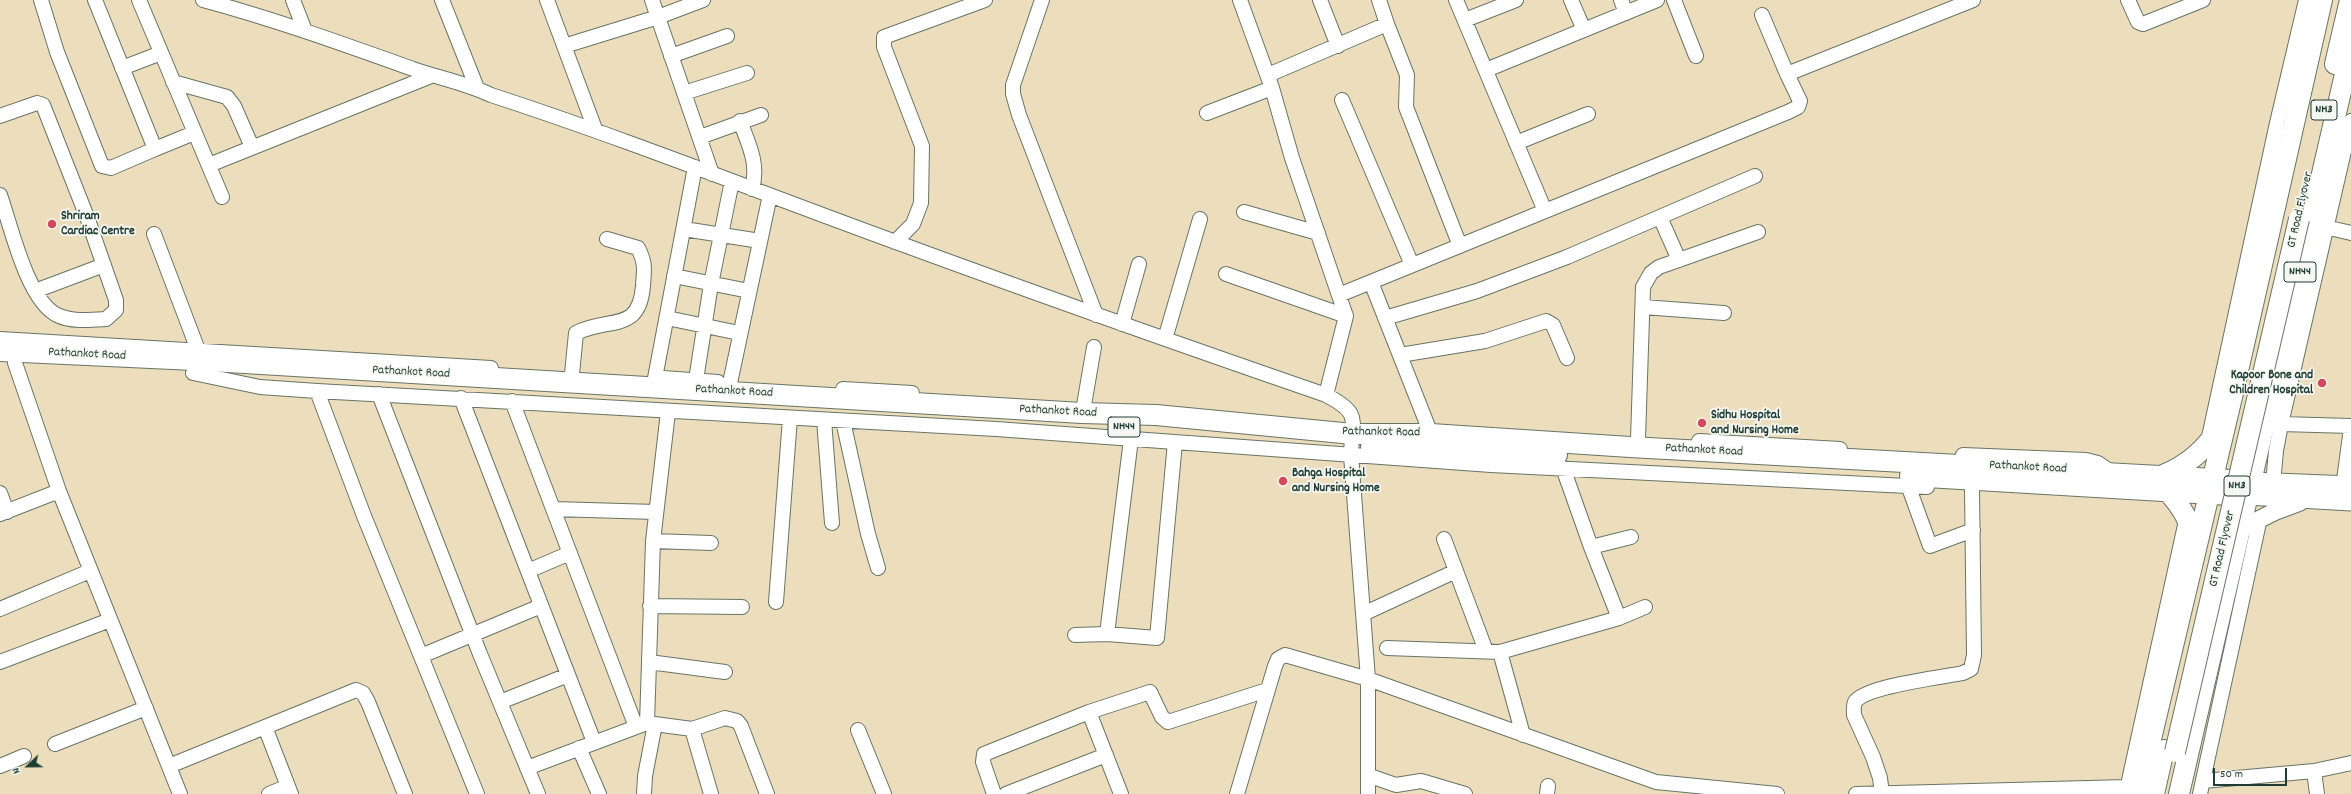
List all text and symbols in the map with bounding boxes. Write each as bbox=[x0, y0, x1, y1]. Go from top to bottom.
road number: NH3 bbox=[2311, 100, 2337, 120]
street label: GT Road Flyover bbox=[2285, 170, 2317, 250]
place label: Shriram Cardiac Centre bbox=[61, 209, 135, 240]
marker: Shriram Cardiac Centre bbox=[46, 218, 58, 230]
road number: NH44 bbox=[2284, 262, 2316, 282]
street label: Pathankot Road bbox=[48, 345, 126, 365]
street label: Pathankot Road bbox=[372, 363, 450, 383]
place label: Kapoor Bone and Children Hospital bbox=[2229, 368, 2313, 399]
marker: Kapoor Bone and Children Hospital bbox=[2316, 377, 2328, 389]
street label: Pathankot Road bbox=[695, 382, 773, 402]
street label: Pathankot Road bbox=[1019, 402, 1097, 422]
place label: Sidhu Hospital and Nursing Home bbox=[1711, 408, 1799, 439]
road number: NH44 bbox=[1108, 417, 1140, 437]
marker: Sidhu Hospital and Nursing Home bbox=[1696, 417, 1708, 429]
street label: Pathankot Road bbox=[1342, 425, 1420, 441]
street label: Pathankot Road bbox=[1665, 441, 1743, 461]
street label: Pathankot Road bbox=[1989, 458, 2067, 478]
place label: Bahga Hospital and Nursing Home bbox=[1292, 466, 1380, 497]
marker: Bahga Hospital and Nursing Home bbox=[1277, 475, 1289, 487]
road number: NH3 bbox=[2224, 476, 2250, 496]
street label: GT Road Flyover bbox=[2207, 509, 2239, 589]
north arrow bbox=[8, 746, 48, 786]
scale bar bbox=[2215, 760, 2289, 786]
text: N bbox=[8, 765, 25, 776]
text: 50 m bbox=[2220, 766, 2243, 783]

